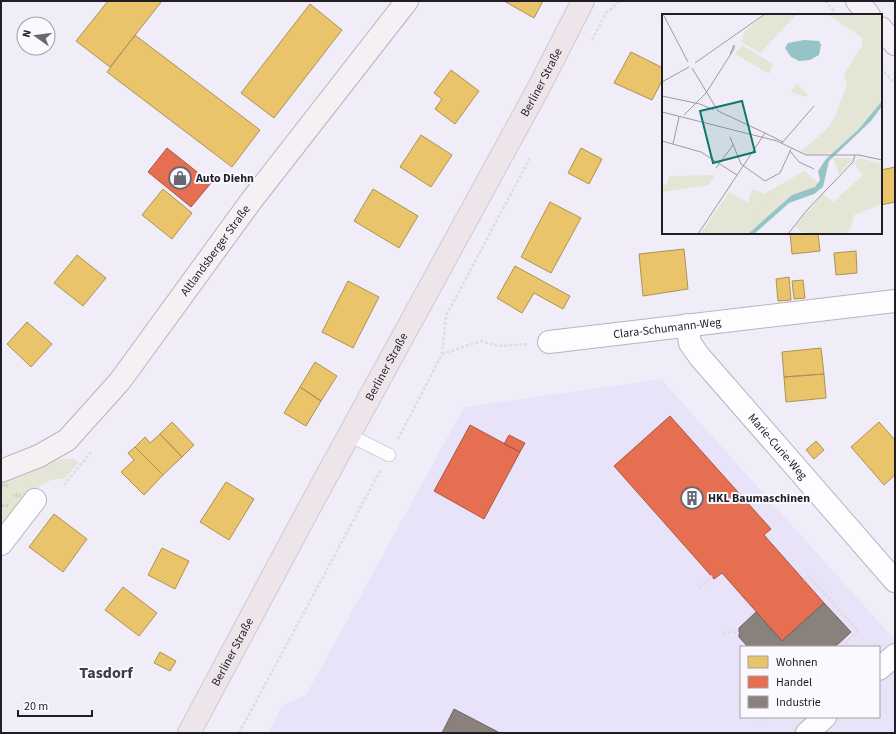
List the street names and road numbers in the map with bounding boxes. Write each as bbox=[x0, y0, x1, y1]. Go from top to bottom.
street label: Berliner Straße bbox=[517, 45, 567, 120]
street label: Altlandsberger Straße bbox=[177, 201, 255, 300]
street label: Clara-Schumann-Weg bbox=[612, 314, 722, 343]
street label: Berliner Straße bbox=[361, 330, 412, 404]
street label: Marie-Curie-Weg bbox=[744, 410, 811, 484]
street label: Berliner Straße bbox=[208, 615, 258, 689]

